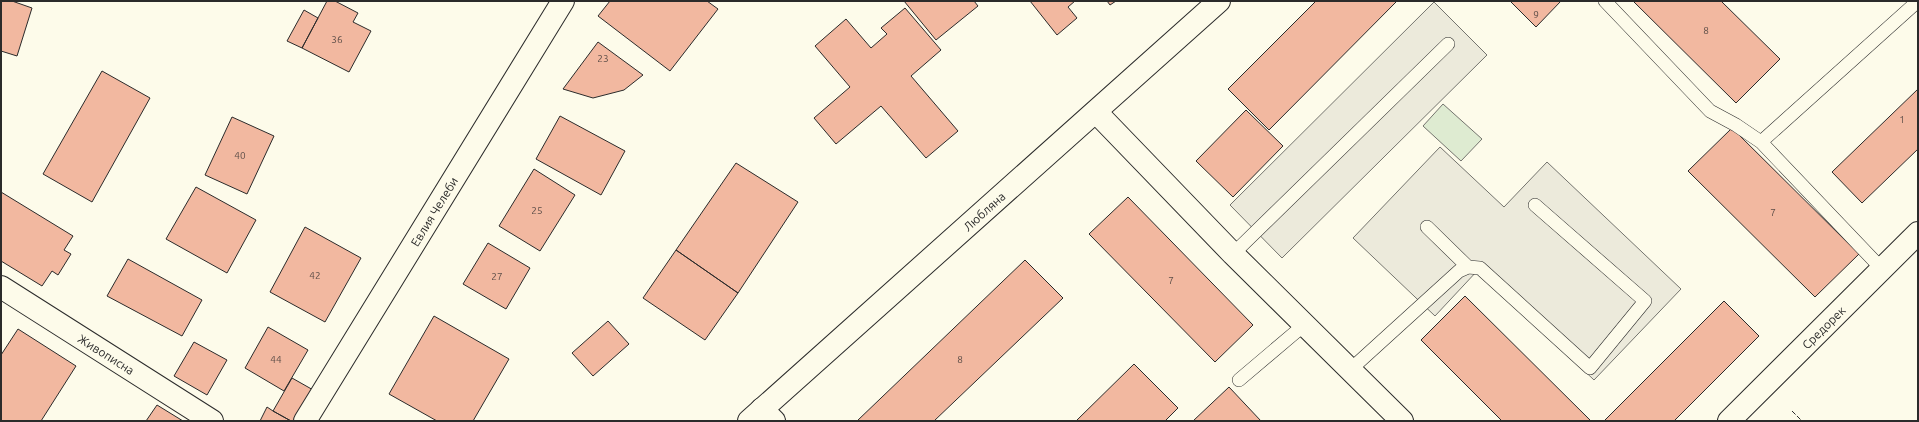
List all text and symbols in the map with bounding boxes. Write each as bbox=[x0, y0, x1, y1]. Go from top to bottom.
house number: 9 bbox=[1533, 9, 1539, 20]
house number: 8 bbox=[1703, 25, 1709, 36]
house number: 36 bbox=[331, 34, 343, 45]
house number: 23 bbox=[597, 53, 609, 64]
house number: 1 bbox=[1899, 114, 1905, 125]
house number: 40 bbox=[234, 150, 246, 161]
street label: Евлия Челеби bbox=[408, 175, 460, 248]
street label: Любляна bbox=[960, 189, 1007, 233]
house number: 25 bbox=[531, 205, 543, 216]
house number: 7 bbox=[1770, 207, 1776, 218]
house number: 42 bbox=[309, 270, 321, 281]
house number: 27 bbox=[491, 271, 503, 282]
house number: 7 bbox=[1168, 275, 1174, 286]
street label: Средорек bbox=[1799, 303, 1847, 351]
street label: Живописна bbox=[76, 331, 137, 377]
house number: 44 bbox=[270, 354, 282, 365]
house number: 8 bbox=[957, 354, 963, 365]

